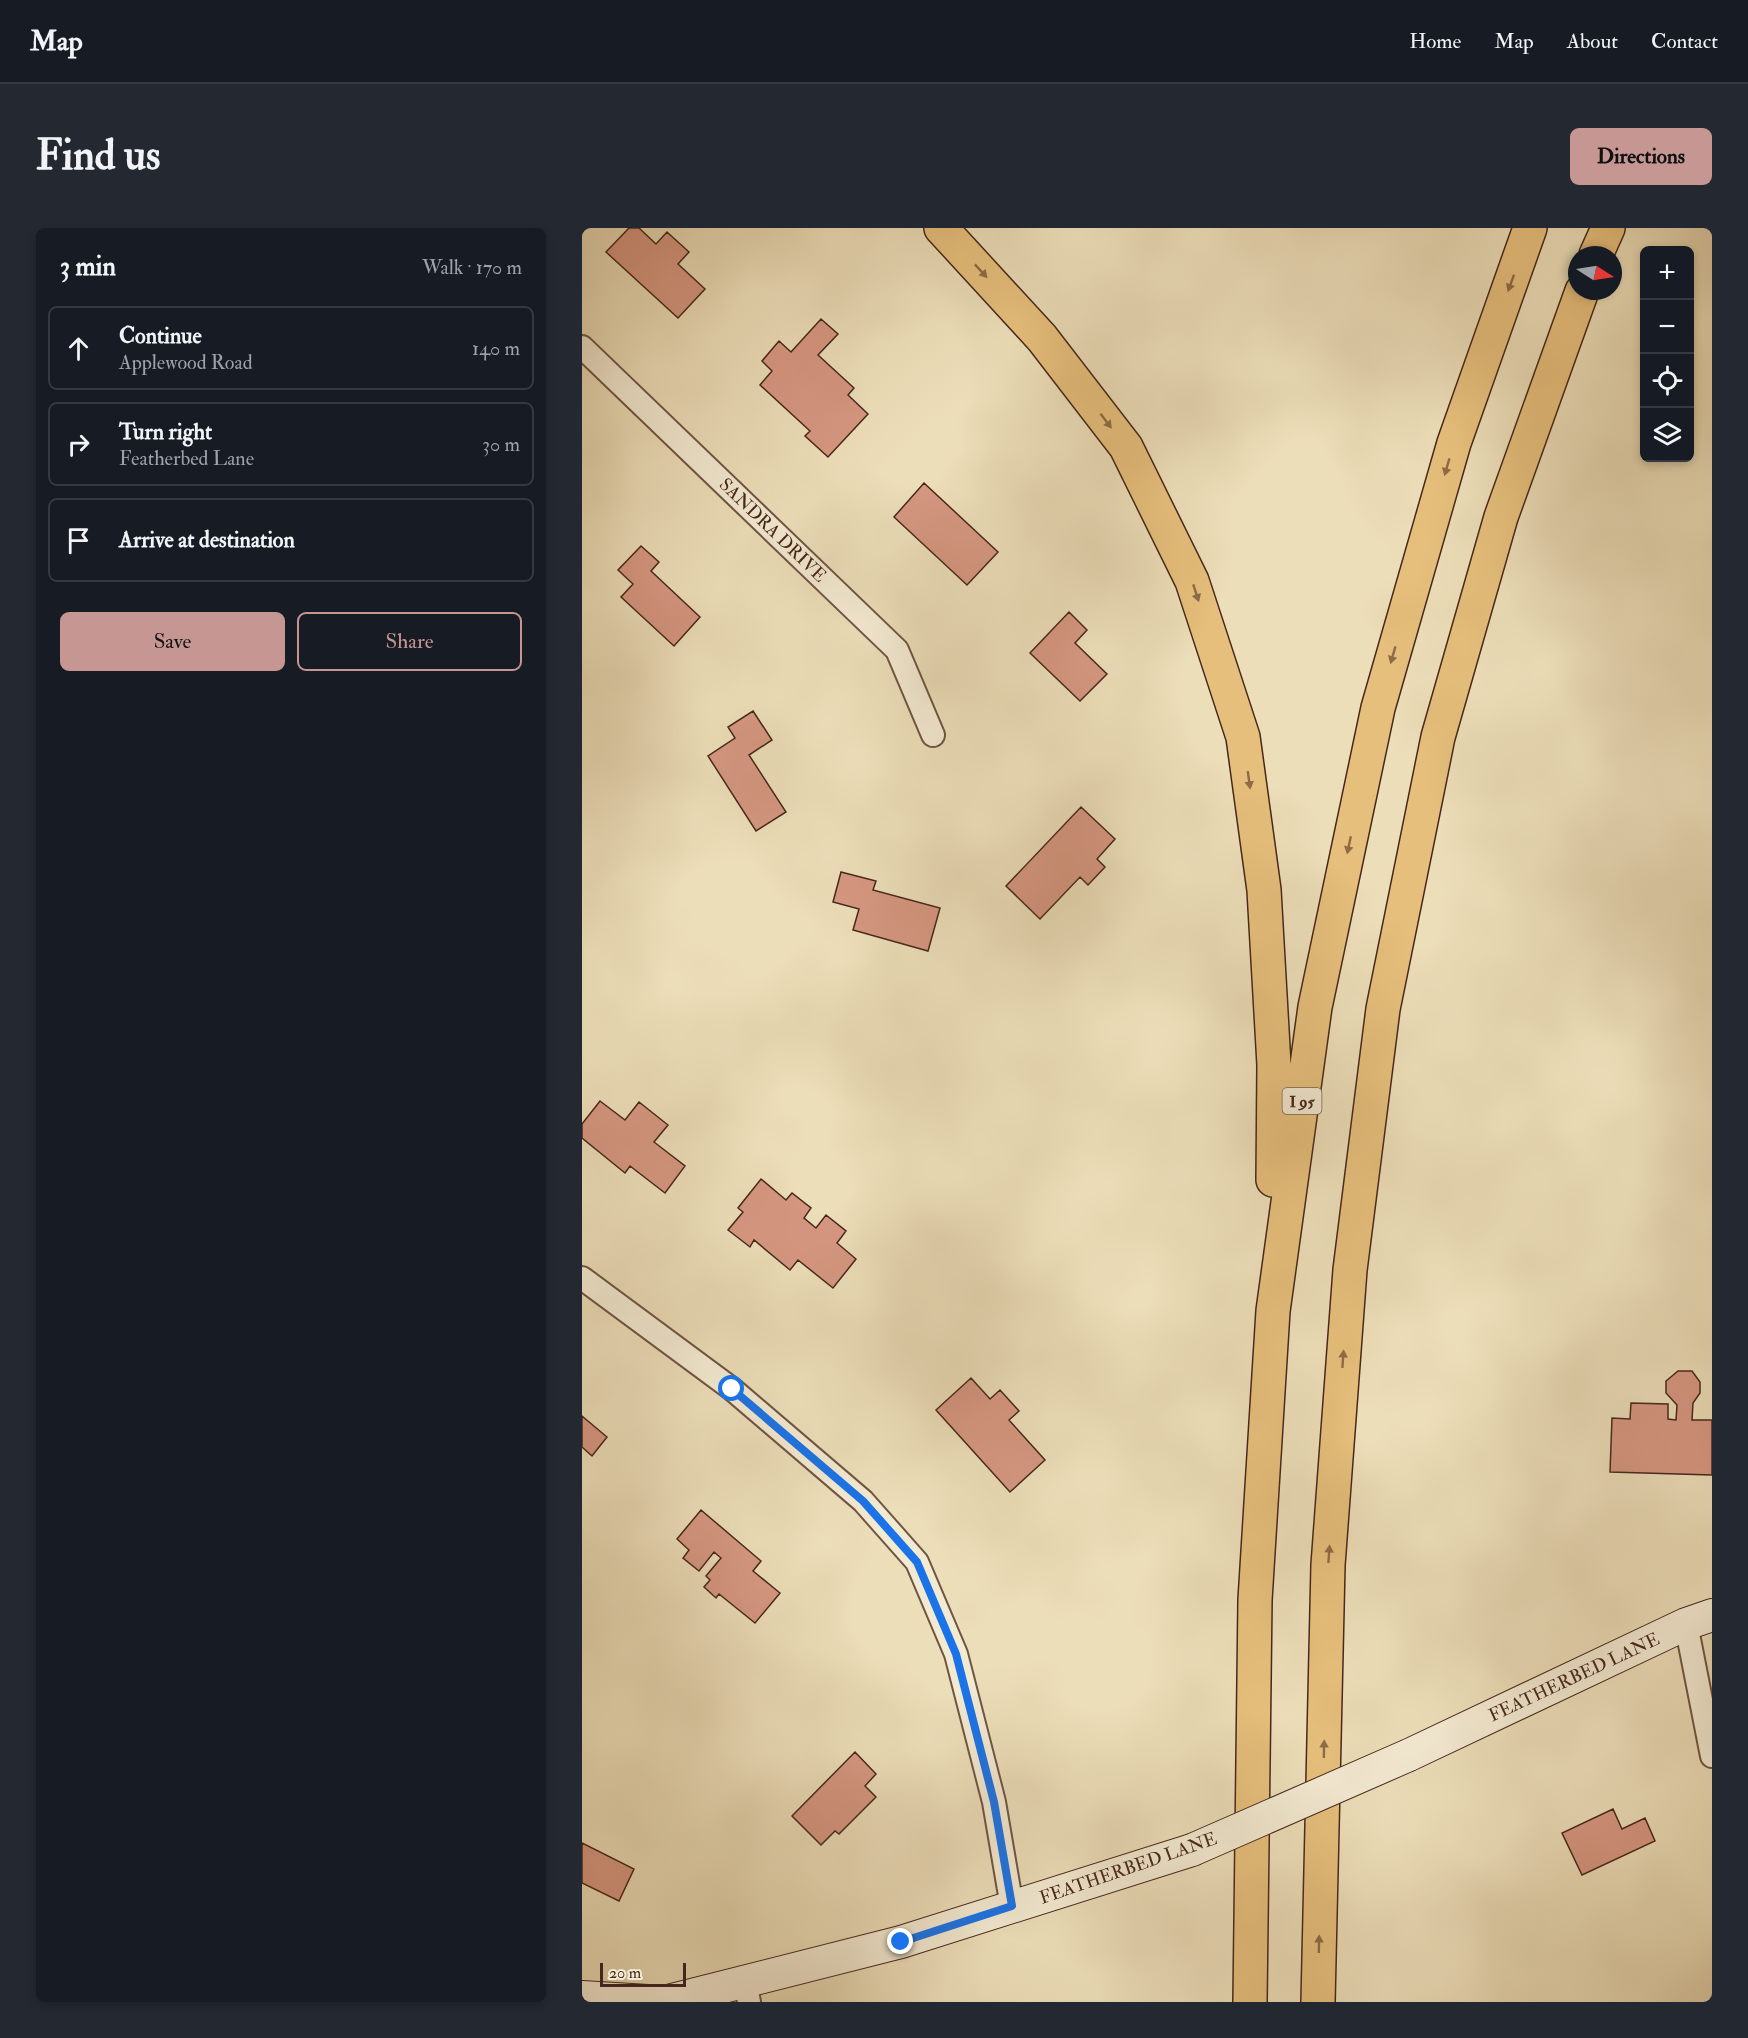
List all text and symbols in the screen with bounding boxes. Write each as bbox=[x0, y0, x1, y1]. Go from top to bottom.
text: Map bbox=[30, 24, 83, 59]
text: Home bbox=[1409, 28, 1461, 55]
text: Map bbox=[1494, 28, 1534, 55]
text: About bbox=[1567, 28, 1618, 55]
text: Contact bbox=[1651, 28, 1718, 55]
button: Directions bbox=[1570, 128, 1712, 185]
text: Find us bbox=[36, 130, 160, 182]
north arrow bbox=[1568, 246, 1622, 300]
map controls bbox=[1640, 246, 1694, 462]
button: + bbox=[1640, 246, 1694, 300]
text: 3 min bbox=[60, 251, 116, 283]
text: Walk · 170 m bbox=[422, 255, 522, 280]
one-way arrow bbox=[974, 263, 987, 278]
one-way arrow bbox=[1505, 274, 1515, 292]
button: − bbox=[1640, 300, 1694, 354]
text: Continue bbox=[119, 322, 202, 350]
icon: ahead bbox=[62, 332, 95, 365]
text: 140 m bbox=[472, 336, 520, 361]
text: Applewood Road bbox=[119, 350, 253, 375]
button: locate bbox=[1640, 354, 1694, 408]
button: layers bbox=[1640, 408, 1694, 462]
one-way arrow bbox=[1099, 413, 1111, 428]
text: Turn right bbox=[119, 418, 212, 446]
icon: right bbox=[62, 428, 95, 461]
text: 30 m bbox=[482, 432, 520, 457]
text: Featherbed Lane bbox=[119, 446, 254, 471]
one-way arrow bbox=[1442, 458, 1451, 476]
street label: SANDRA DRIVE bbox=[714, 473, 831, 587]
icon: arrive bbox=[62, 524, 95, 557]
text: Arrive at destination bbox=[119, 526, 295, 554]
one-way arrow bbox=[1191, 584, 1201, 602]
button: Save bbox=[60, 612, 285, 671]
button: Share bbox=[297, 612, 522, 671]
one-way arrow bbox=[1388, 646, 1398, 664]
one-way arrow bbox=[1245, 770, 1254, 789]
one-way arrow bbox=[1344, 835, 1353, 854]
road number: I 95 bbox=[1282, 1088, 1322, 1114]
one-way arrow bbox=[1339, 1350, 1348, 1369]
route start bbox=[718, 1375, 744, 1401]
one-way arrow bbox=[1324, 1544, 1334, 1563]
street label: FEATHERBED LANE bbox=[1485, 1628, 1663, 1727]
one-way arrow bbox=[1319, 1739, 1328, 1758]
street label: FEATHERBED LANE bbox=[1036, 1827, 1220, 1910]
route end bbox=[887, 1928, 913, 1954]
one-way arrow bbox=[1314, 1934, 1324, 1953]
scale bar bbox=[600, 1960, 686, 1988]
text: 20 m bbox=[609, 1963, 641, 1983]

